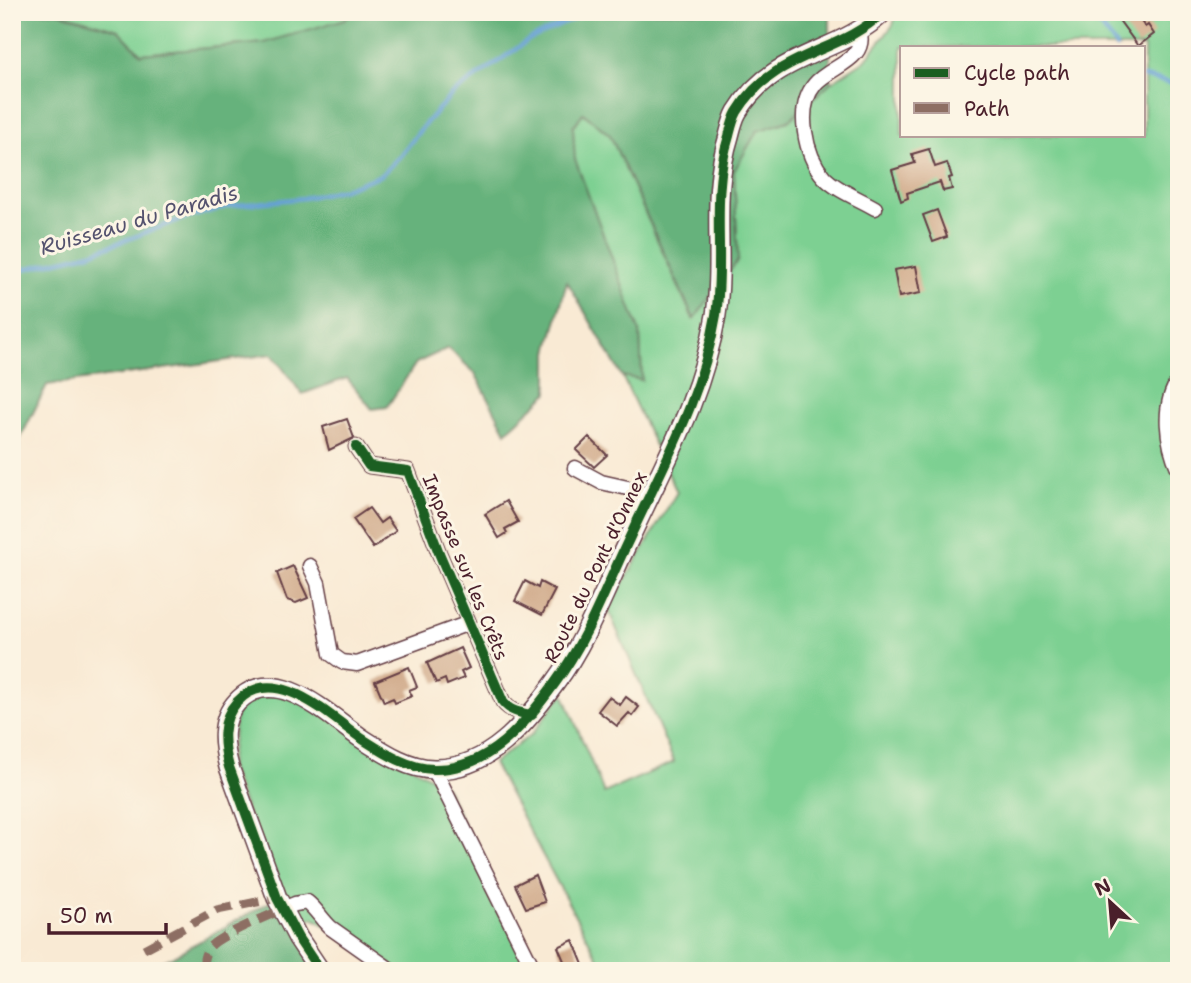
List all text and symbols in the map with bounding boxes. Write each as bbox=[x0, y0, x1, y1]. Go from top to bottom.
legend bbox=[900, 46, 1146, 136]
text: Cycle path bbox=[964, 59, 1070, 87]
text: Path bbox=[964, 95, 1010, 123]
water label: Ruisseau du Paradis bbox=[37, 178, 241, 262]
street label: Route du Pont d'Onnex bbox=[538, 467, 653, 667]
street label: Impasse sur les Crêts bbox=[417, 470, 514, 664]
north arrow bbox=[1076, 867, 1146, 937]
text: N bbox=[1091, 873, 1115, 902]
scale bar bbox=[49, 892, 166, 936]
text: 50 m bbox=[60, 902, 113, 930]

